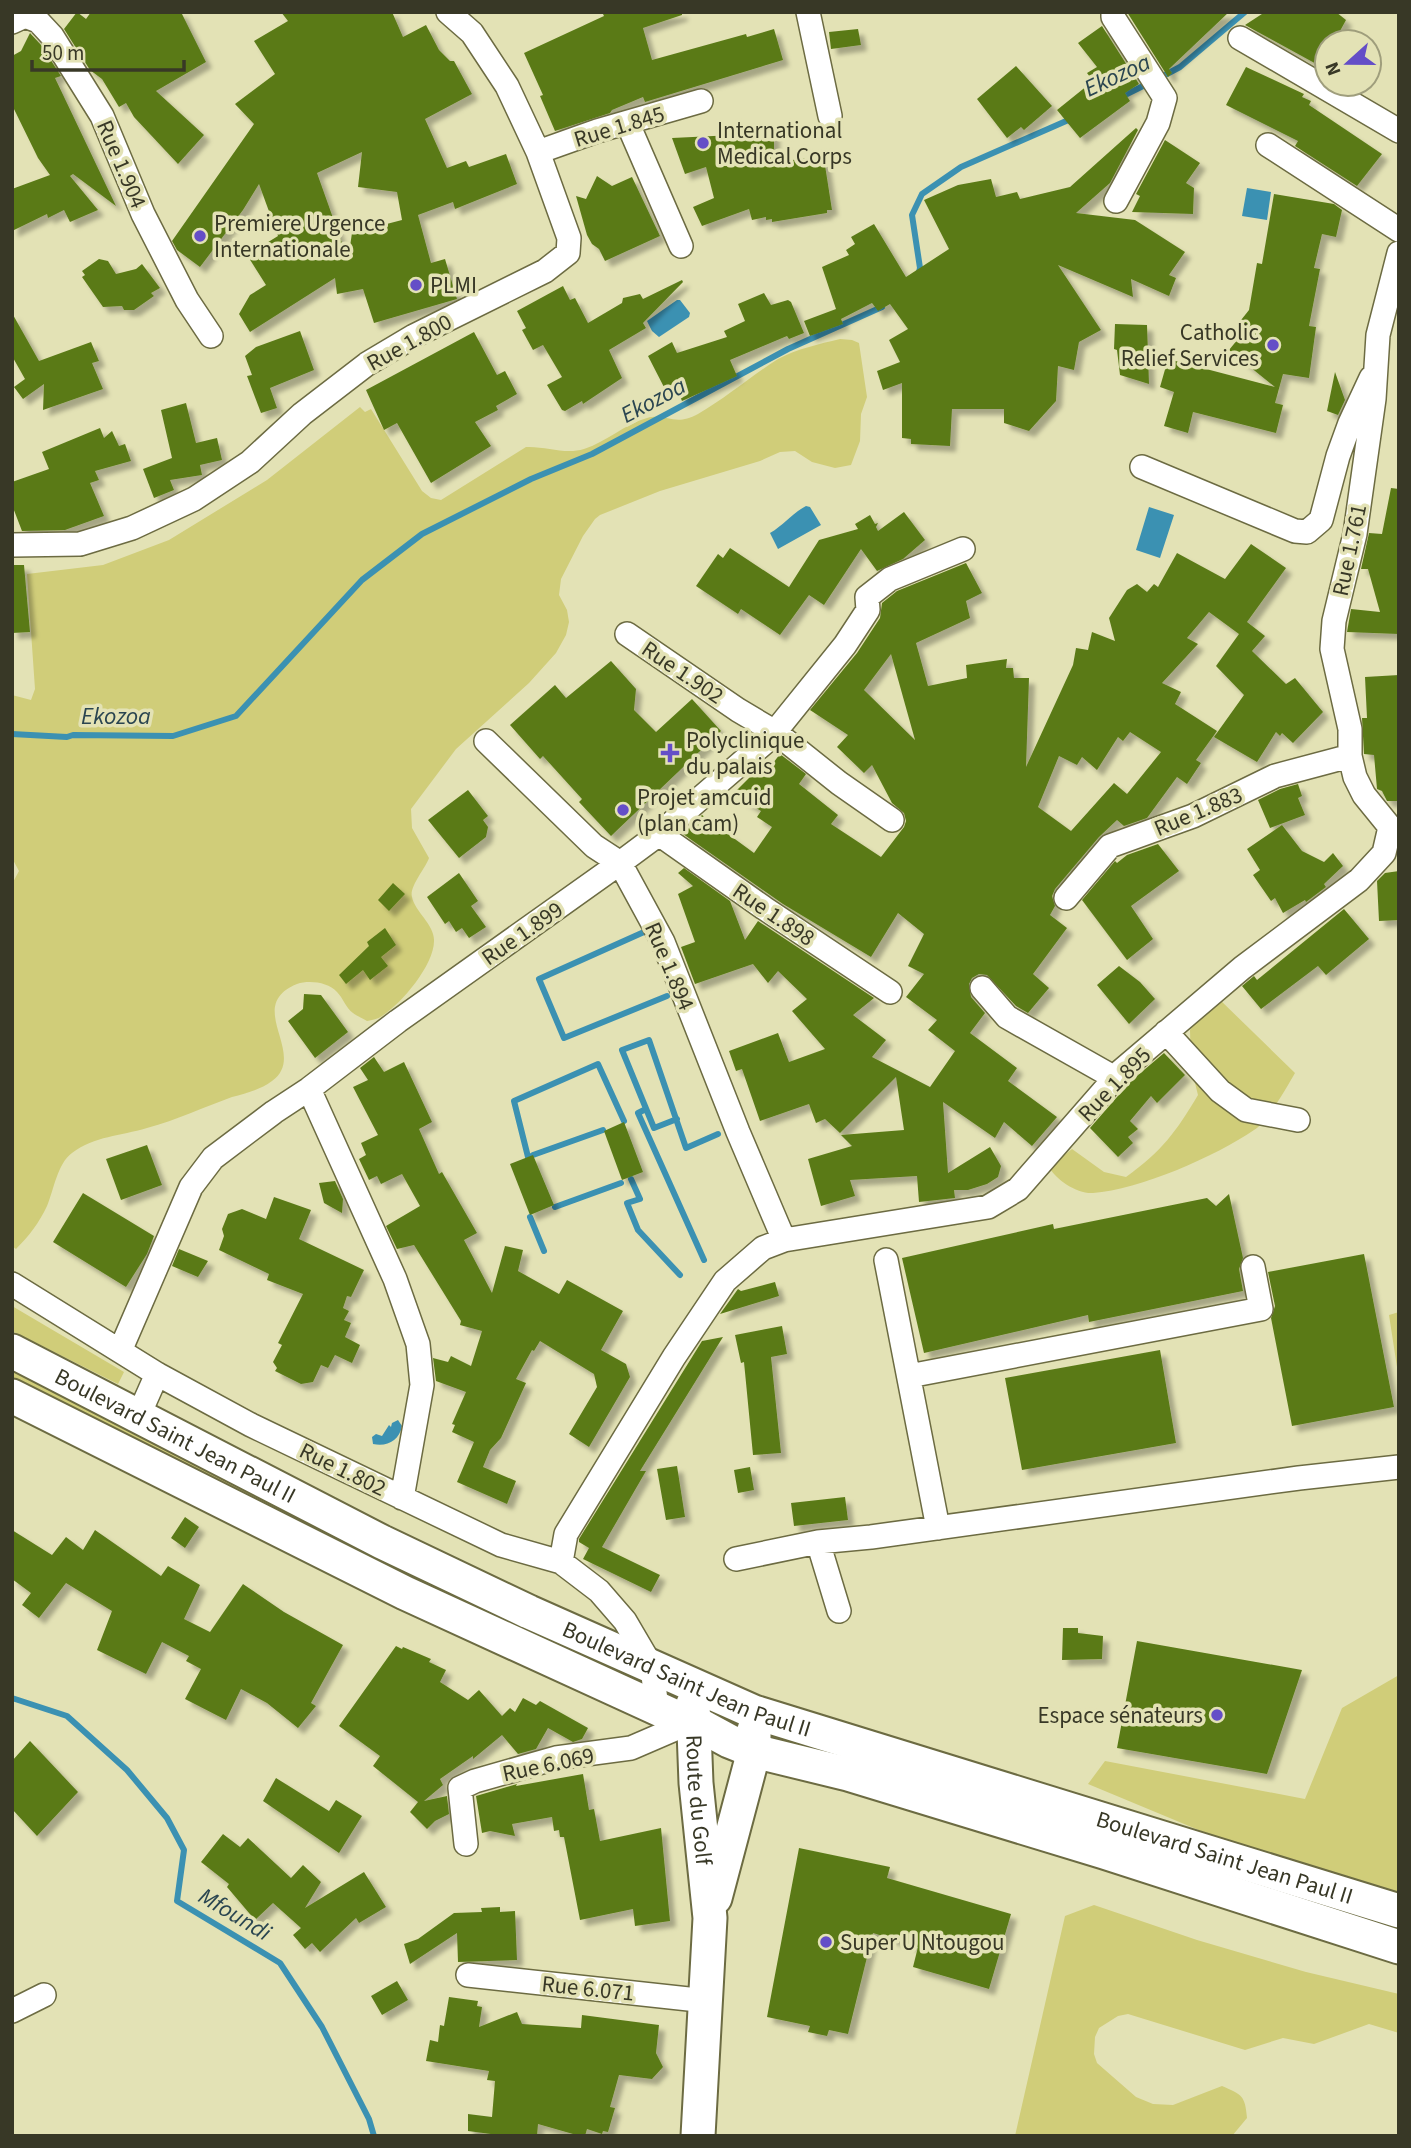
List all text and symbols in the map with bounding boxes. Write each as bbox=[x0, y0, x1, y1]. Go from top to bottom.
scale bar bbox=[32, 28, 184, 72]
north arrow bbox=[1313, 28, 1383, 98]
text: 50 m bbox=[42, 38, 84, 68]
water label: Ekozoa bbox=[1078, 45, 1156, 106]
text: N bbox=[1319, 58, 1348, 79]
street label: Rue 1.845 bbox=[570, 97, 668, 156]
place label: International Medical Corps bbox=[717, 114, 852, 173]
street label: Rue 1.904 bbox=[88, 115, 155, 213]
marker: International Medical Corps bbox=[695, 135, 711, 151]
place label: Premiere Urgence Internationale bbox=[214, 207, 385, 266]
marker: Premiere Urgence Internationale bbox=[192, 228, 208, 244]
place label: PLMI bbox=[430, 269, 477, 302]
marker: PLMI bbox=[408, 277, 424, 293]
street label: Rue 1.800 bbox=[361, 305, 458, 379]
place label: Catholic Relief Services bbox=[1121, 316, 1259, 375]
marker: Catholic Relief Services bbox=[1265, 337, 1281, 353]
water label: Ekozoa bbox=[614, 369, 692, 432]
street label: Rue 1.761 bbox=[1324, 501, 1375, 599]
street label: Rue 1.902 bbox=[635, 633, 731, 712]
water label: Ekozoa bbox=[81, 699, 151, 734]
place label: Polyclinique du palais bbox=[686, 724, 804, 783]
marker: Polyclinique du palais bbox=[660, 743, 680, 763]
street label: Rue 1.883 bbox=[1149, 778, 1247, 845]
place label: Projet amcuid (plan cam) bbox=[637, 781, 772, 840]
marker: Projet amcuid (plan cam) bbox=[615, 802, 631, 818]
street label: Rue 1.898 bbox=[726, 875, 822, 954]
street label: Rue 1.899 bbox=[475, 893, 570, 974]
street label: Rue 1.894 bbox=[636, 917, 703, 1015]
street label: Rue 1.895 bbox=[1070, 1039, 1159, 1129]
street label: Boulevard Saint Jean Paul II bbox=[49, 1360, 302, 1512]
street label: Rue 1.802 bbox=[294, 1434, 392, 1505]
street label: Boulevard Saint Jean Paul II bbox=[557, 1613, 815, 1746]
place label: Espace sénateurs bbox=[1037, 1699, 1203, 1732]
marker: Espace sénateurs bbox=[1209, 1707, 1225, 1723]
street label: Route du Golf bbox=[677, 1734, 721, 1868]
street label: Rue 6.069 bbox=[499, 1739, 597, 1790]
street label: Boulevard Saint Jean Paul II bbox=[1092, 1803, 1357, 1913]
water label: Mfoundi bbox=[192, 1879, 278, 1950]
place label: Super U Ntougou bbox=[840, 1926, 1005, 1959]
marker: Super U Ntougou bbox=[818, 1934, 834, 1950]
street label: Rue 6.071 bbox=[540, 1967, 636, 2010]

